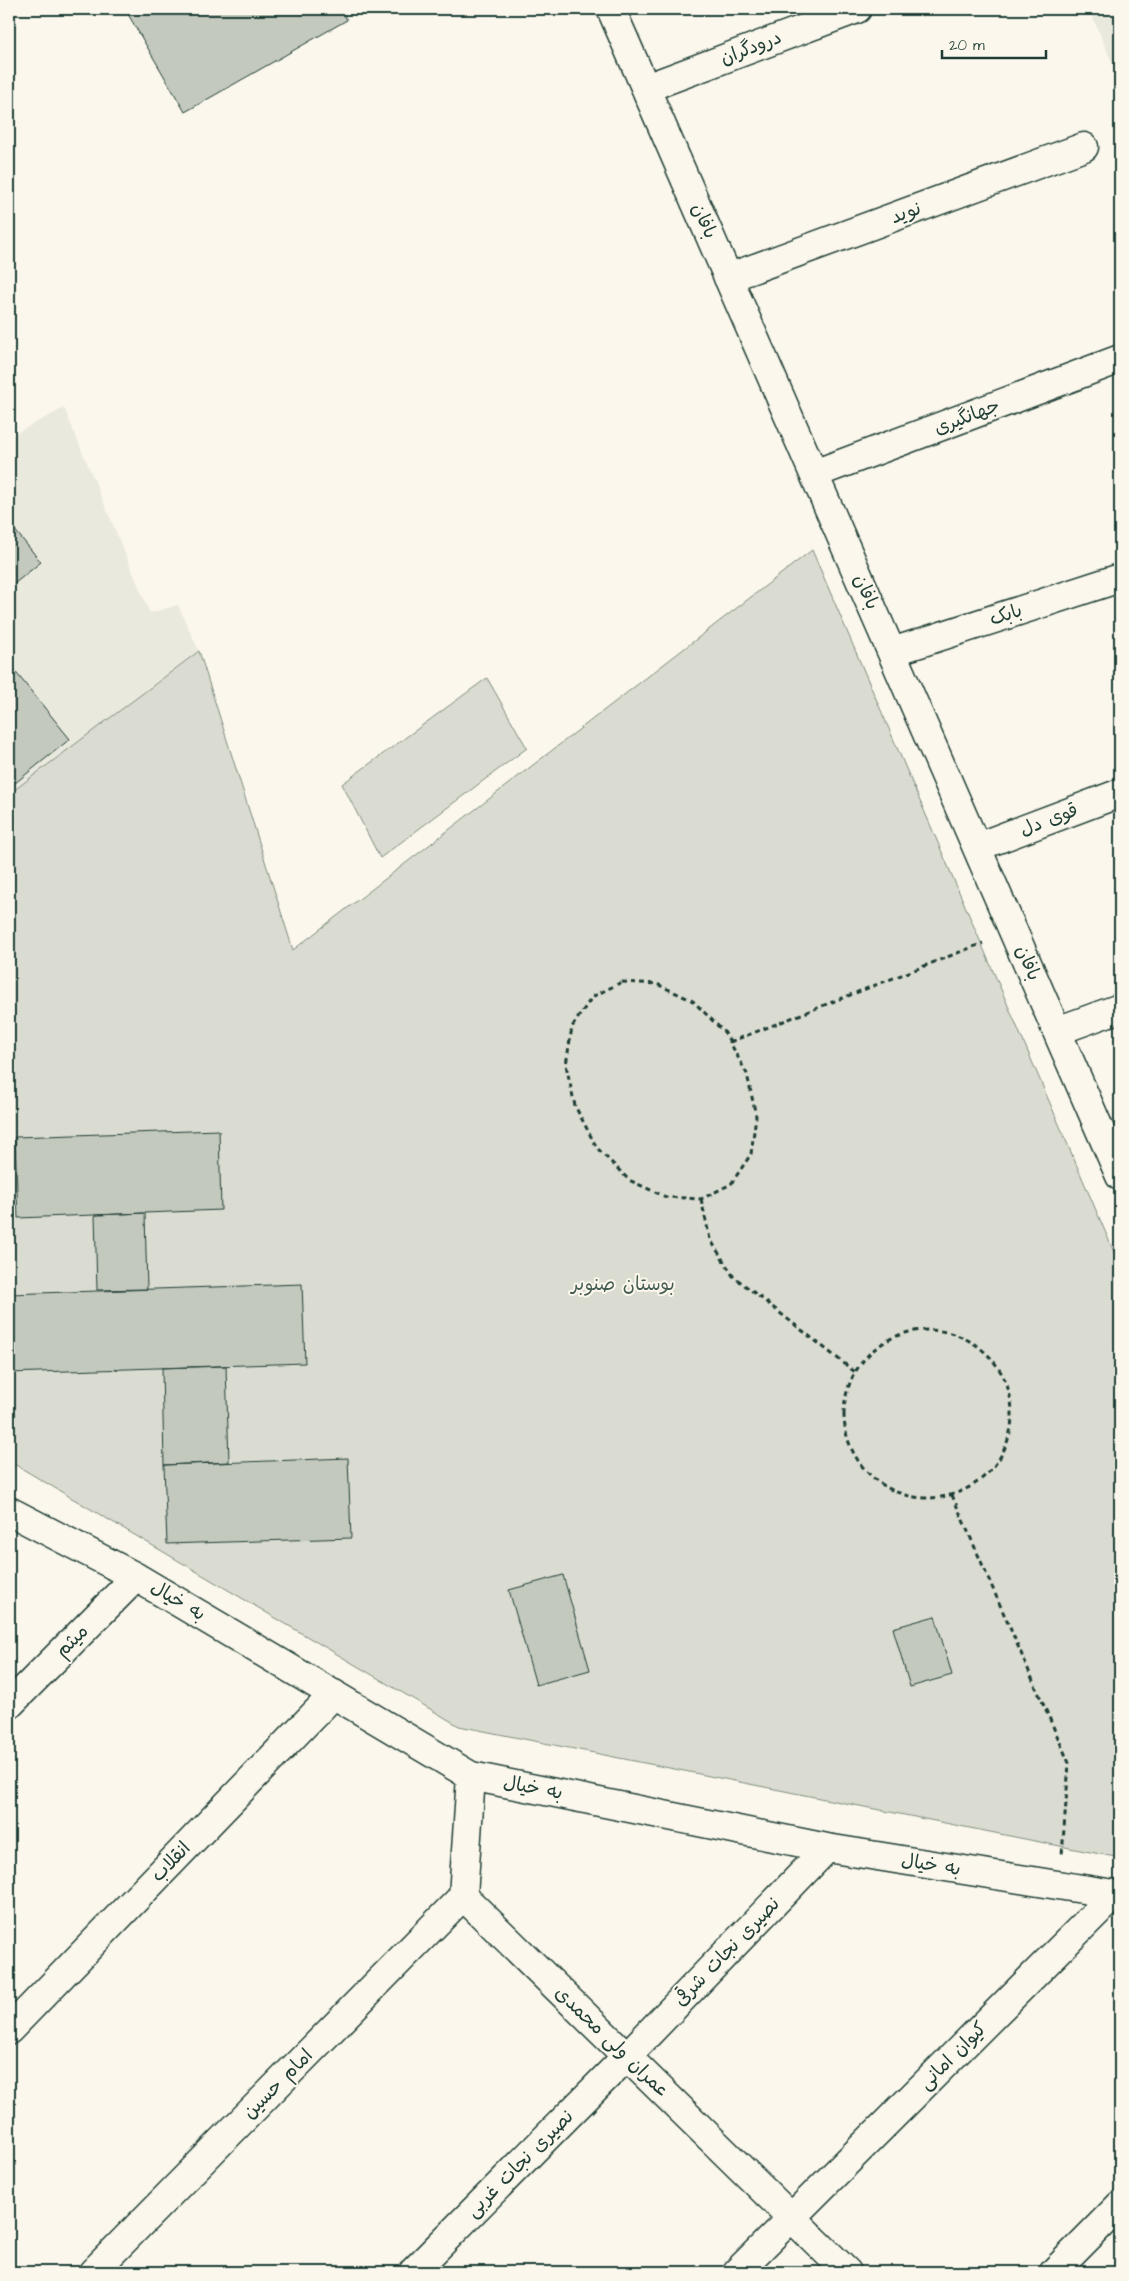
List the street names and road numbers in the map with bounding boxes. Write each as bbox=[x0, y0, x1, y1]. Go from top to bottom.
street label: درودگران bbox=[716, 24, 786, 72]
street label: نوید bbox=[887, 195, 925, 231]
street label: بافان bbox=[684, 199, 724, 243]
street label: جهانگیری bbox=[930, 392, 1004, 442]
street label: بافان bbox=[846, 570, 886, 614]
street label: بابک bbox=[986, 597, 1026, 633]
street label: قوی دل bbox=[1016, 797, 1082, 843]
street label: بافان bbox=[1009, 941, 1047, 985]
street label: به خیال bbox=[145, 1574, 211, 1628]
street label: میثم bbox=[49, 1618, 95, 1664]
street label: به خیال bbox=[501, 1769, 565, 1807]
street label: انقلاب bbox=[145, 1836, 197, 1888]
street label: به خیال bbox=[899, 1847, 963, 1883]
street label: نصیری نجات شرقی bbox=[668, 1891, 786, 2013]
street label: عمران ولی محمدی bbox=[548, 1980, 676, 2104]
street label: کیوان امانی bbox=[913, 2016, 993, 2096]
street label: امام حسین bbox=[237, 2043, 319, 2125]
street label: نصیری نجات غربی bbox=[460, 2104, 580, 2224]

